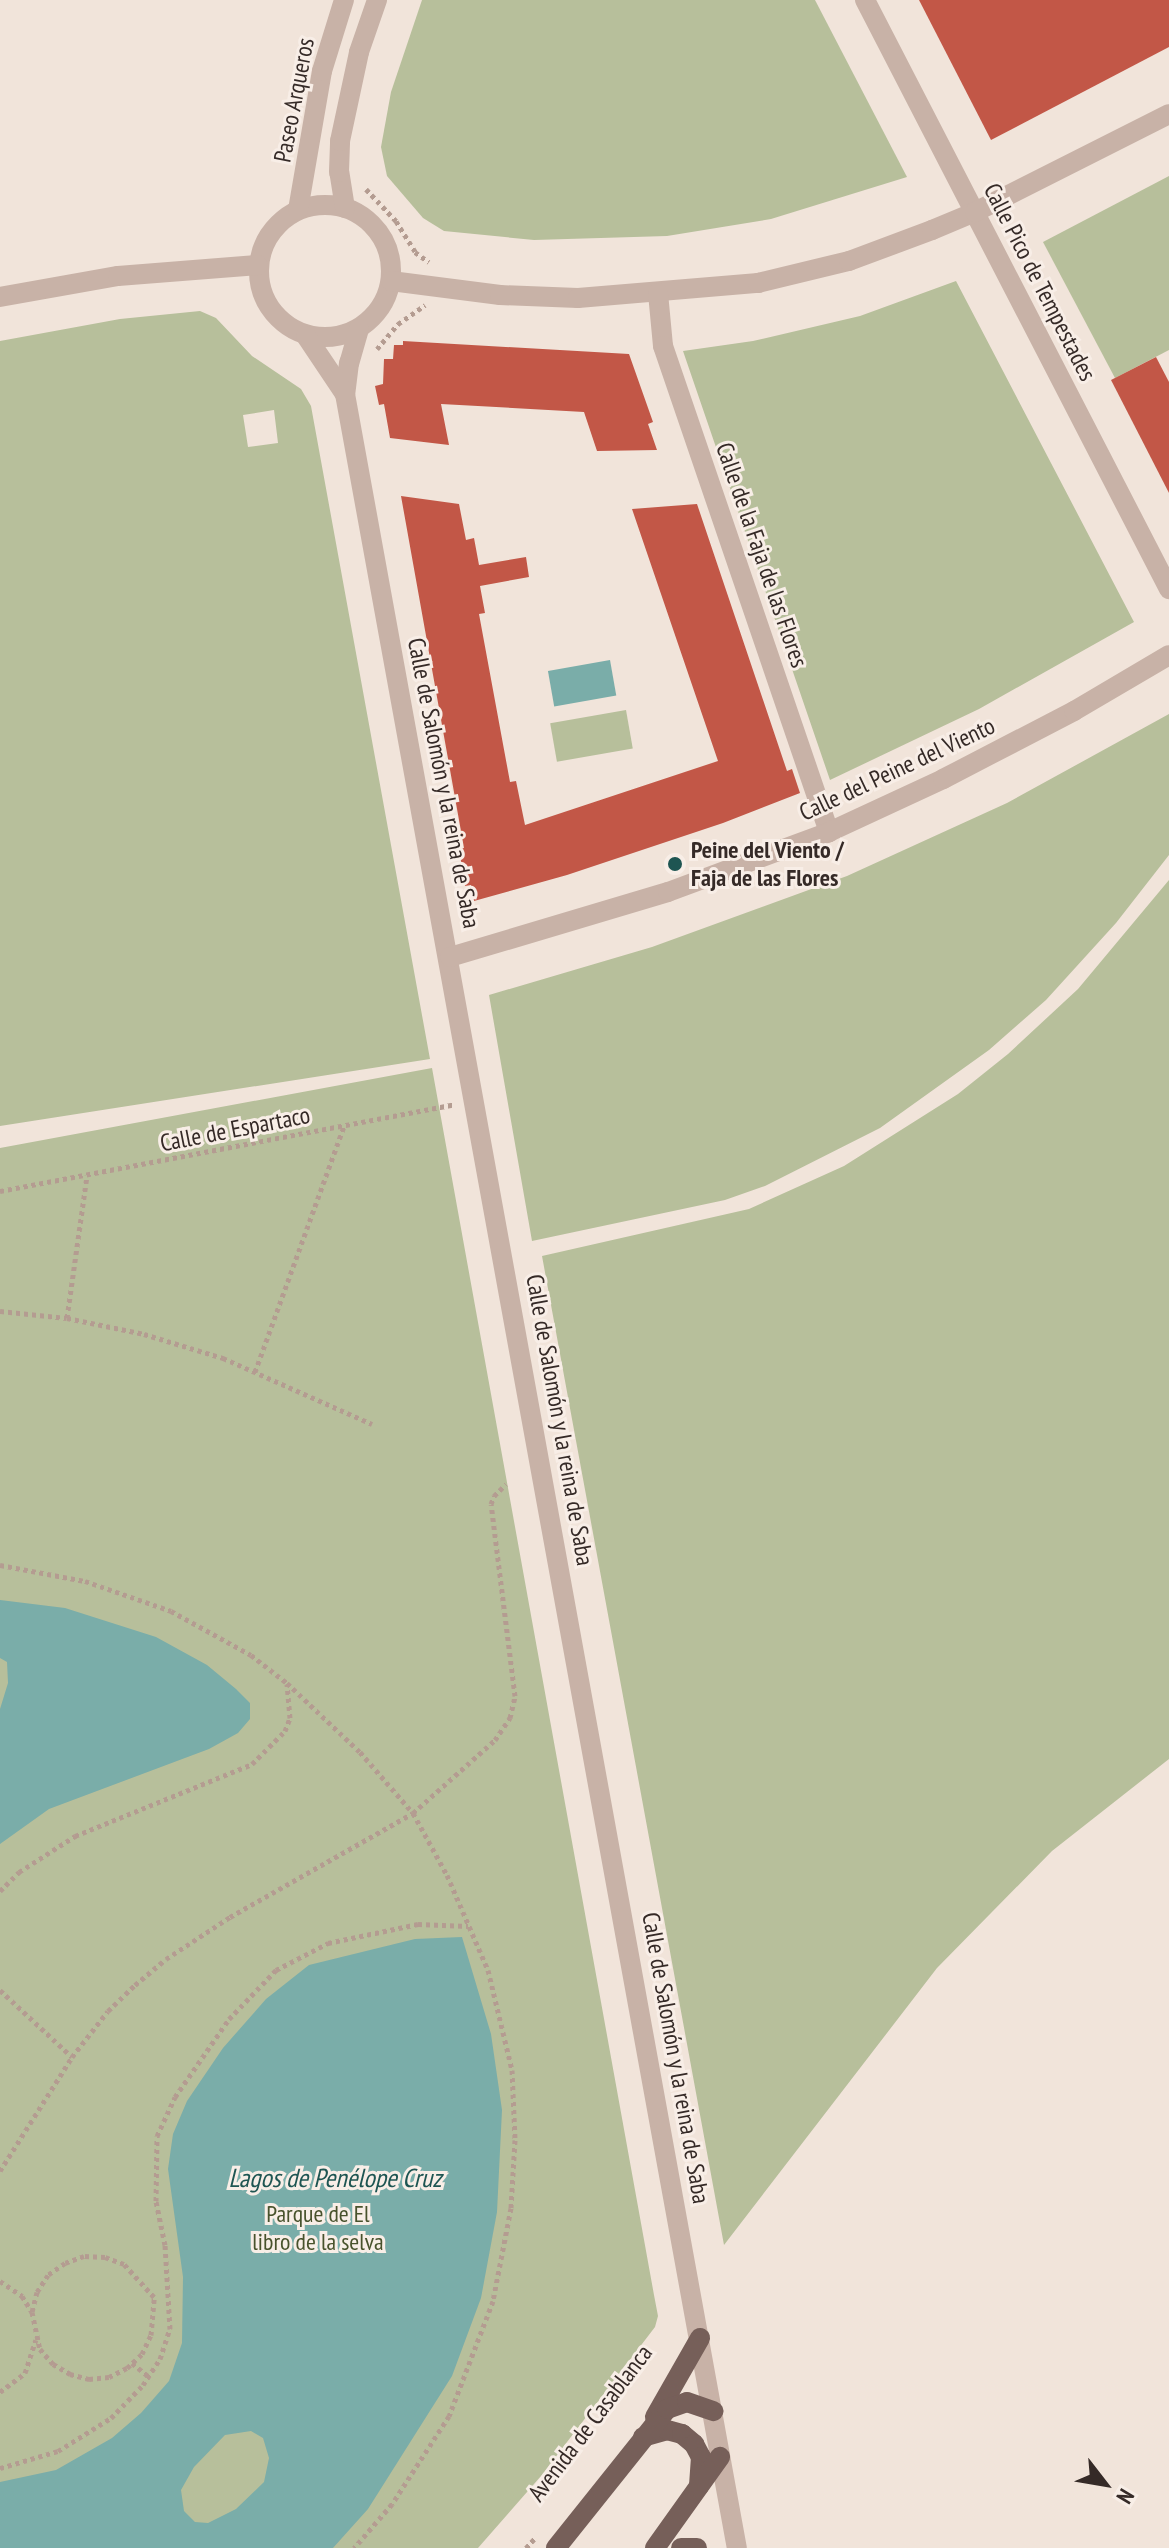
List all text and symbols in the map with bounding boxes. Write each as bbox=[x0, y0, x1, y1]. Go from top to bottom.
street label: Paseo Arqueros bbox=[268, 35, 320, 165]
street label: Calle Pico de Tempestades bbox=[978, 178, 1102, 386]
street label: Calle de la Faja de las Flores bbox=[710, 439, 814, 671]
street label: Calle de Salomón y la reina de Saba bbox=[402, 635, 486, 931]
street label: Calle del Peine del Viento bbox=[795, 711, 999, 827]
place label: Peine del Viento / Faja de las Flores bbox=[691, 836, 845, 892]
marker: Peine del Viento / Faja de las Flores bbox=[666, 855, 684, 873]
street label: Calle de Espartaco bbox=[158, 1100, 312, 1158]
street label: Calle de Salomón y la reina de Saba bbox=[520, 1272, 600, 1568]
street label: Calle de Salomón y la reina de Saba bbox=[636, 1910, 716, 2206]
water label: Lagos de Penélope Cruz bbox=[228, 2162, 442, 2194]
park label: Parque de El libro de la selva bbox=[252, 2200, 384, 2256]
street label: Avenida de Casablanca bbox=[522, 2339, 658, 2507]
north arrow bbox=[1065, 2444, 1145, 2524]
text: N bbox=[1111, 2484, 1141, 2509]

